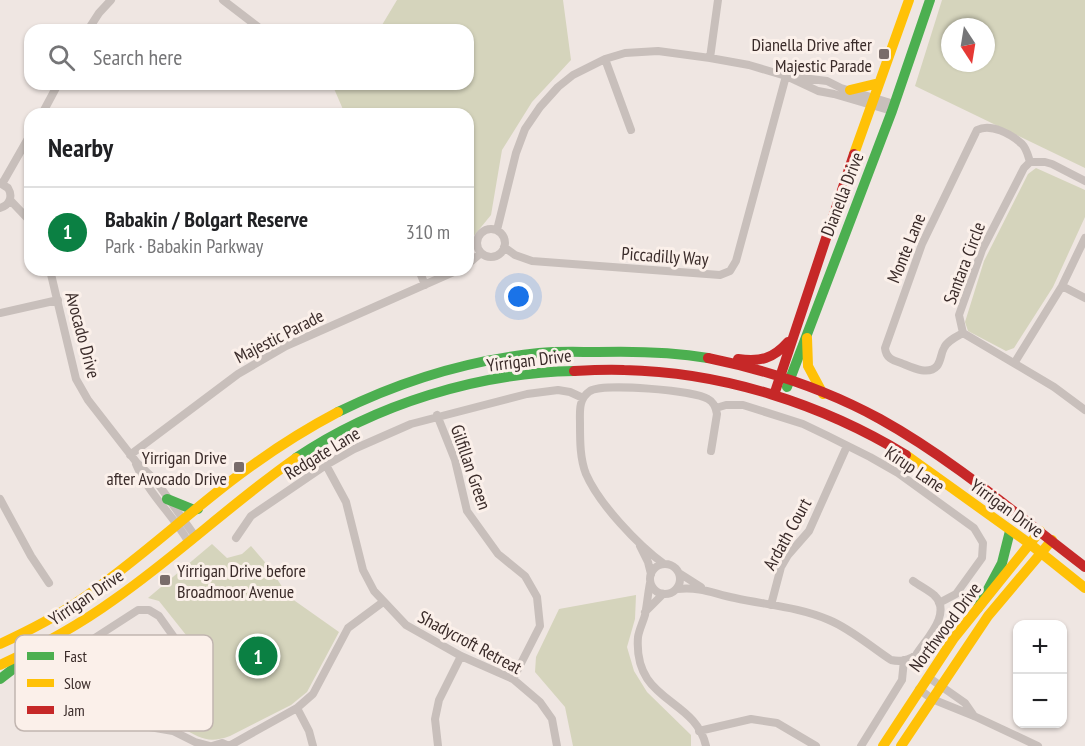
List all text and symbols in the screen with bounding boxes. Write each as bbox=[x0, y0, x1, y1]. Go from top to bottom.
north arrow bbox=[941, 18, 995, 72]
search box bbox=[24, 24, 474, 90]
place label: Dianella Drive after Majestic Parade bbox=[751, 33, 872, 77]
icon: search bbox=[45, 41, 78, 74]
text: Search here bbox=[93, 43, 182, 71]
marker: Dianella Drive after Majestic Parade bbox=[877, 47, 891, 61]
text: Nearby bbox=[48, 131, 113, 164]
street label: Dianella Drive bbox=[815, 149, 869, 239]
text: Babakin / Bolgart Reserve bbox=[105, 205, 308, 233]
street label: Monte Lane bbox=[882, 210, 930, 286]
text: 1 bbox=[63, 219, 72, 245]
text: 310 m bbox=[406, 219, 450, 245]
street label: Santara Circle bbox=[938, 219, 990, 307]
text: Park · Babakin Parkway bbox=[105, 233, 263, 259]
street label: Piccadilly Way bbox=[621, 241, 709, 271]
your location bbox=[504, 282, 533, 311]
street label: Avocado Drive bbox=[60, 289, 106, 381]
street label: Majestic Parade bbox=[231, 304, 327, 368]
street label: Yirrigan Drive bbox=[485, 343, 573, 377]
street label: Gilfillan Green bbox=[446, 421, 496, 513]
street label: Redgate Lane bbox=[280, 422, 364, 484]
street label: Kirup Lane bbox=[881, 441, 949, 497]
place label: Yirrigan Drive after Avocado Drive bbox=[106, 446, 227, 490]
marker: Yirrigan Drive after Avocado Drive bbox=[232, 460, 246, 474]
street label: Yirrigan Drive bbox=[966, 474, 1048, 542]
street label: Ardath Court bbox=[758, 494, 816, 574]
place label: Yirrigan Drive before Broadmoor Avenue bbox=[177, 559, 306, 603]
street label: Yirrigan Drive bbox=[44, 564, 128, 630]
marker: Yirrigan Drive before Broadmoor Avenue bbox=[158, 573, 172, 587]
street label: Northwood Drive bbox=[904, 578, 986, 676]
street label: Shadycroft Retreat bbox=[414, 605, 526, 679]
map controls bbox=[1013, 620, 1067, 728]
button: + bbox=[1013, 620, 1067, 674]
pin: 1 bbox=[238, 634, 278, 678]
legend bbox=[15, 635, 213, 731]
text: Fast bbox=[64, 646, 87, 666]
text: Slow bbox=[64, 673, 91, 693]
button: − bbox=[1013, 674, 1067, 728]
text: Jam bbox=[63, 700, 85, 720]

